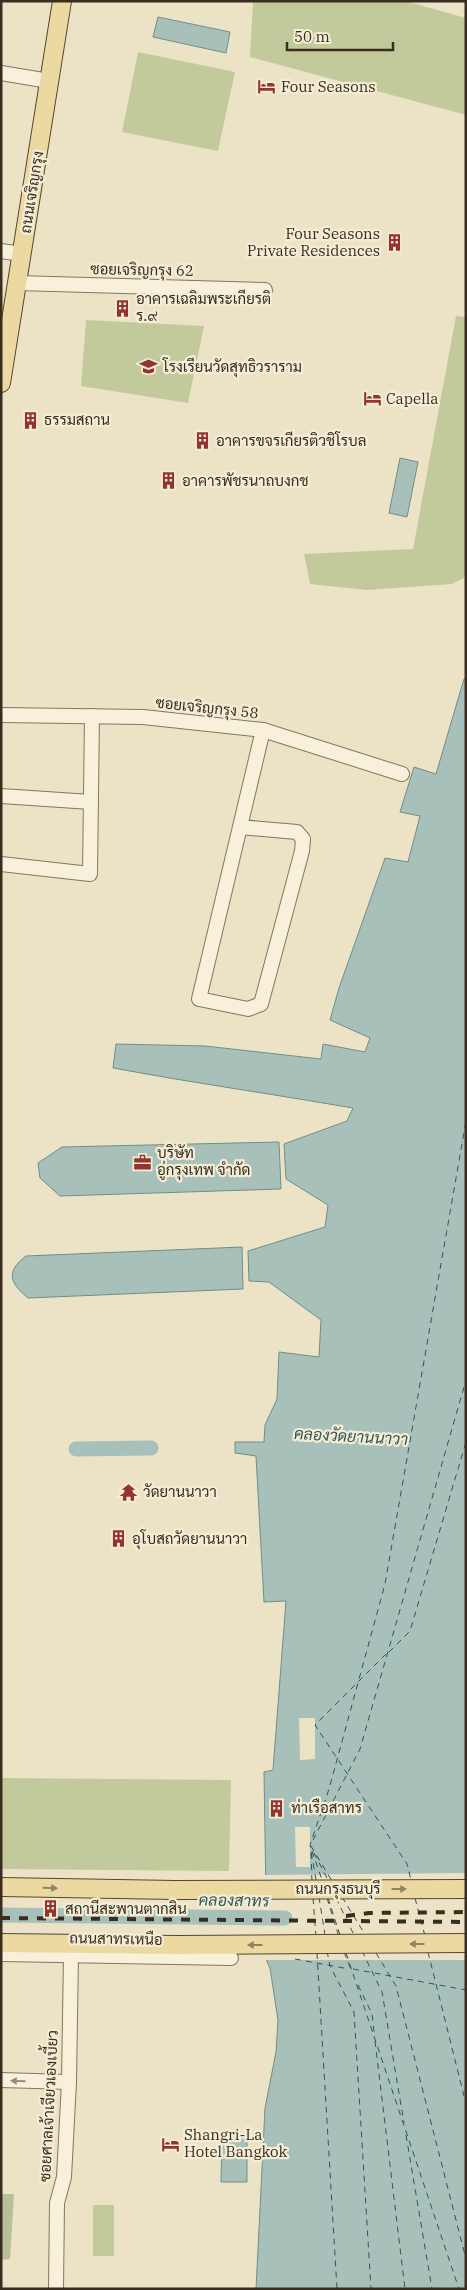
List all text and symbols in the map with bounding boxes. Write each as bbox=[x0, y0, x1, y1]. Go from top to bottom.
scale bar bbox=[287, 20, 393, 52]
text: 50 m bbox=[294, 27, 330, 46]
hotel icon: Four Seasons bbox=[257, 77, 277, 97]
place label: Four Seasons bbox=[281, 77, 376, 96]
street label: ถนนเจริญกรุง bbox=[16, 149, 49, 235]
place label: Four Seasons Private Residences bbox=[247, 224, 380, 260]
building icon: Four Seasons Private Residences bbox=[384, 233, 404, 253]
street label: ซอยเจริญกรุง 62 bbox=[90, 259, 194, 282]
place label: อาคารเฉลิมพระเกียรติ ร.๙ bbox=[136, 289, 271, 325]
building icon: อาคารเฉลิมพระเกียรติ ร.๙ bbox=[112, 298, 132, 318]
school or university icon: โรงเรียนวัดสุทธิวราราม bbox=[139, 357, 159, 377]
place label: โรงเรียนวัดสุทธิวราราม bbox=[162, 357, 302, 378]
hotel icon: Capella bbox=[362, 389, 382, 409]
place label: Capella bbox=[386, 389, 438, 408]
building icon: ธรรมสถาน bbox=[20, 410, 40, 430]
place label: ธรรมสถาน bbox=[44, 410, 110, 429]
building icon: อาคารขจรเกียรติวชิโรบล bbox=[192, 431, 212, 451]
place label: อาคารขจรเกียรติวชิโรบล bbox=[216, 431, 367, 450]
building icon: อาคารพัชรนาถบงกช bbox=[158, 471, 178, 491]
place label: อาคารพัชรนาถบงกช bbox=[182, 471, 309, 490]
street label: ซอยเจริญกรุง 58 bbox=[154, 693, 260, 724]
place label: บริษัท อู่กรุงเทพ จำกัด bbox=[157, 1143, 250, 1181]
office icon: บริษัท อู่กรุงเทพ จำกัด bbox=[133, 1152, 153, 1172]
water label: คลองวัดยานนาวา bbox=[293, 1423, 409, 1449]
temple icon: วัดยานนาวา bbox=[119, 1482, 139, 1502]
place label: วัดยานนาวา bbox=[143, 1482, 217, 1501]
building icon: อุโบสถวัดยานนาวา bbox=[108, 1529, 128, 1549]
place label: อุโบสถวัดยานนาวา bbox=[132, 1529, 247, 1550]
building icon: ท่าเรือสาทร bbox=[267, 1798, 287, 1818]
place label: ท่าเรือสาทร bbox=[291, 1798, 362, 1817]
street label: ถนนกรุงธนบุรี bbox=[295, 1879, 381, 1900]
one-way arrow bbox=[42, 1884, 58, 1892]
one-way arrow bbox=[391, 1885, 407, 1893]
water label: คลองสาทร bbox=[198, 1889, 271, 1911]
building icon: สถานีสะพานตากสิน bbox=[41, 1899, 61, 1919]
place label: สถานีสะพานตากสิน bbox=[65, 1899, 187, 1918]
street label: ถนนสาทรเหนือ bbox=[69, 1928, 163, 1949]
one-way arrow bbox=[409, 1940, 425, 1948]
one-way arrow bbox=[246, 1941, 262, 1949]
street label: ซอยศาลเจ้าเจียวเองเบี้ยว bbox=[30, 2029, 62, 2182]
one-way arrow bbox=[9, 2077, 25, 2085]
place label: Shangri-La Hotel Bangkok bbox=[184, 2125, 288, 2161]
hotel icon: Shangri-La Hotel Bangkok bbox=[160, 2134, 180, 2154]

